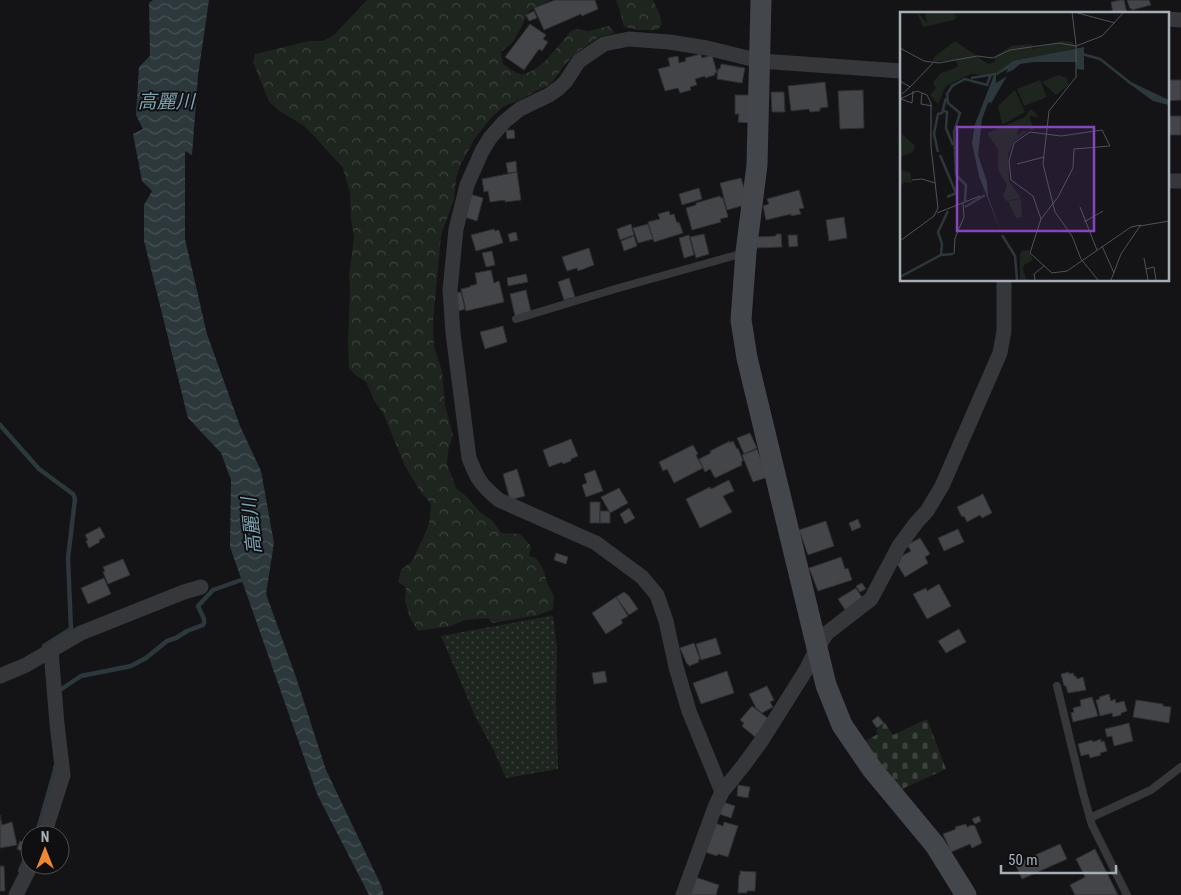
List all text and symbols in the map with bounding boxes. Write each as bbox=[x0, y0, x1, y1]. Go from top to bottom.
inset map bbox=[900, 12, 1168, 281]
water label: 高麗川 bbox=[137, 90, 196, 113]
water label: 高麗川 bbox=[237, 494, 266, 556]
north arrow bbox=[20, 825, 70, 875]
text: N bbox=[41, 829, 49, 845]
scale bar bbox=[1001, 842, 1116, 874]
text: 50 m bbox=[1008, 851, 1038, 869]

